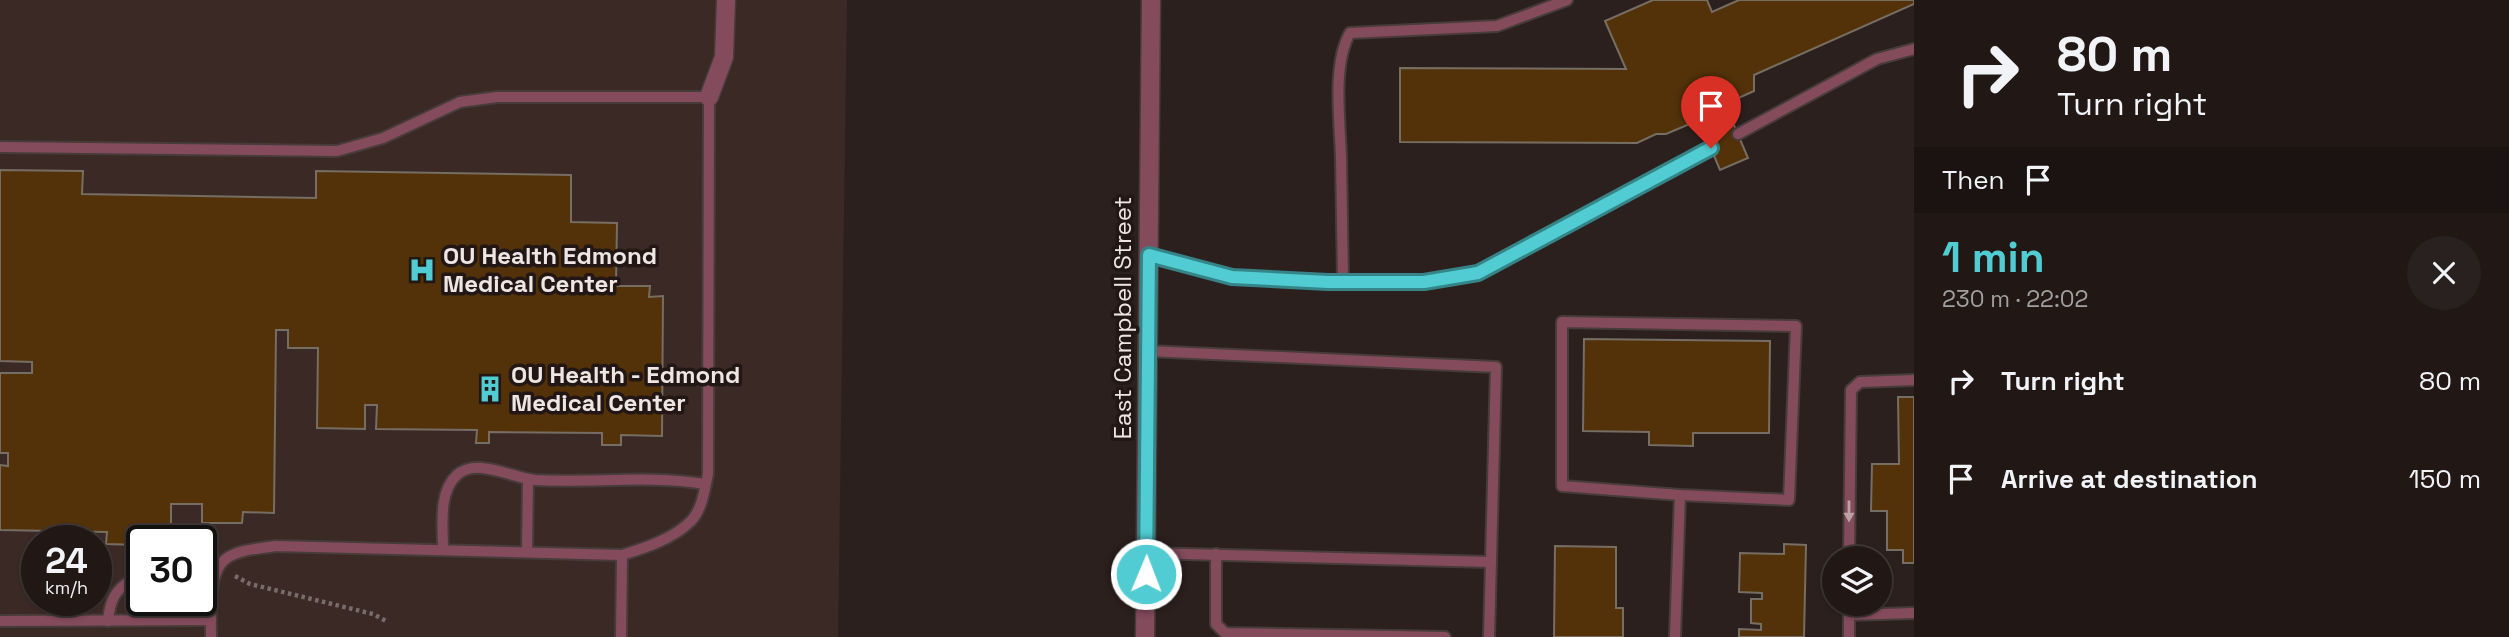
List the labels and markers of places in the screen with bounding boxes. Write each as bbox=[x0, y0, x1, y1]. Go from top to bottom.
pin bbox=[1681, 76, 1741, 148]
place label: OU Health Edmond Medical Center bbox=[443, 240, 657, 299]
hospital icon: OU Health Edmond Medical Center bbox=[407, 255, 437, 285]
place label: OU Health - Edmond Medical Center bbox=[511, 359, 740, 418]
building icon: OU Health - Edmond Medical Center bbox=[475, 374, 505, 404]

